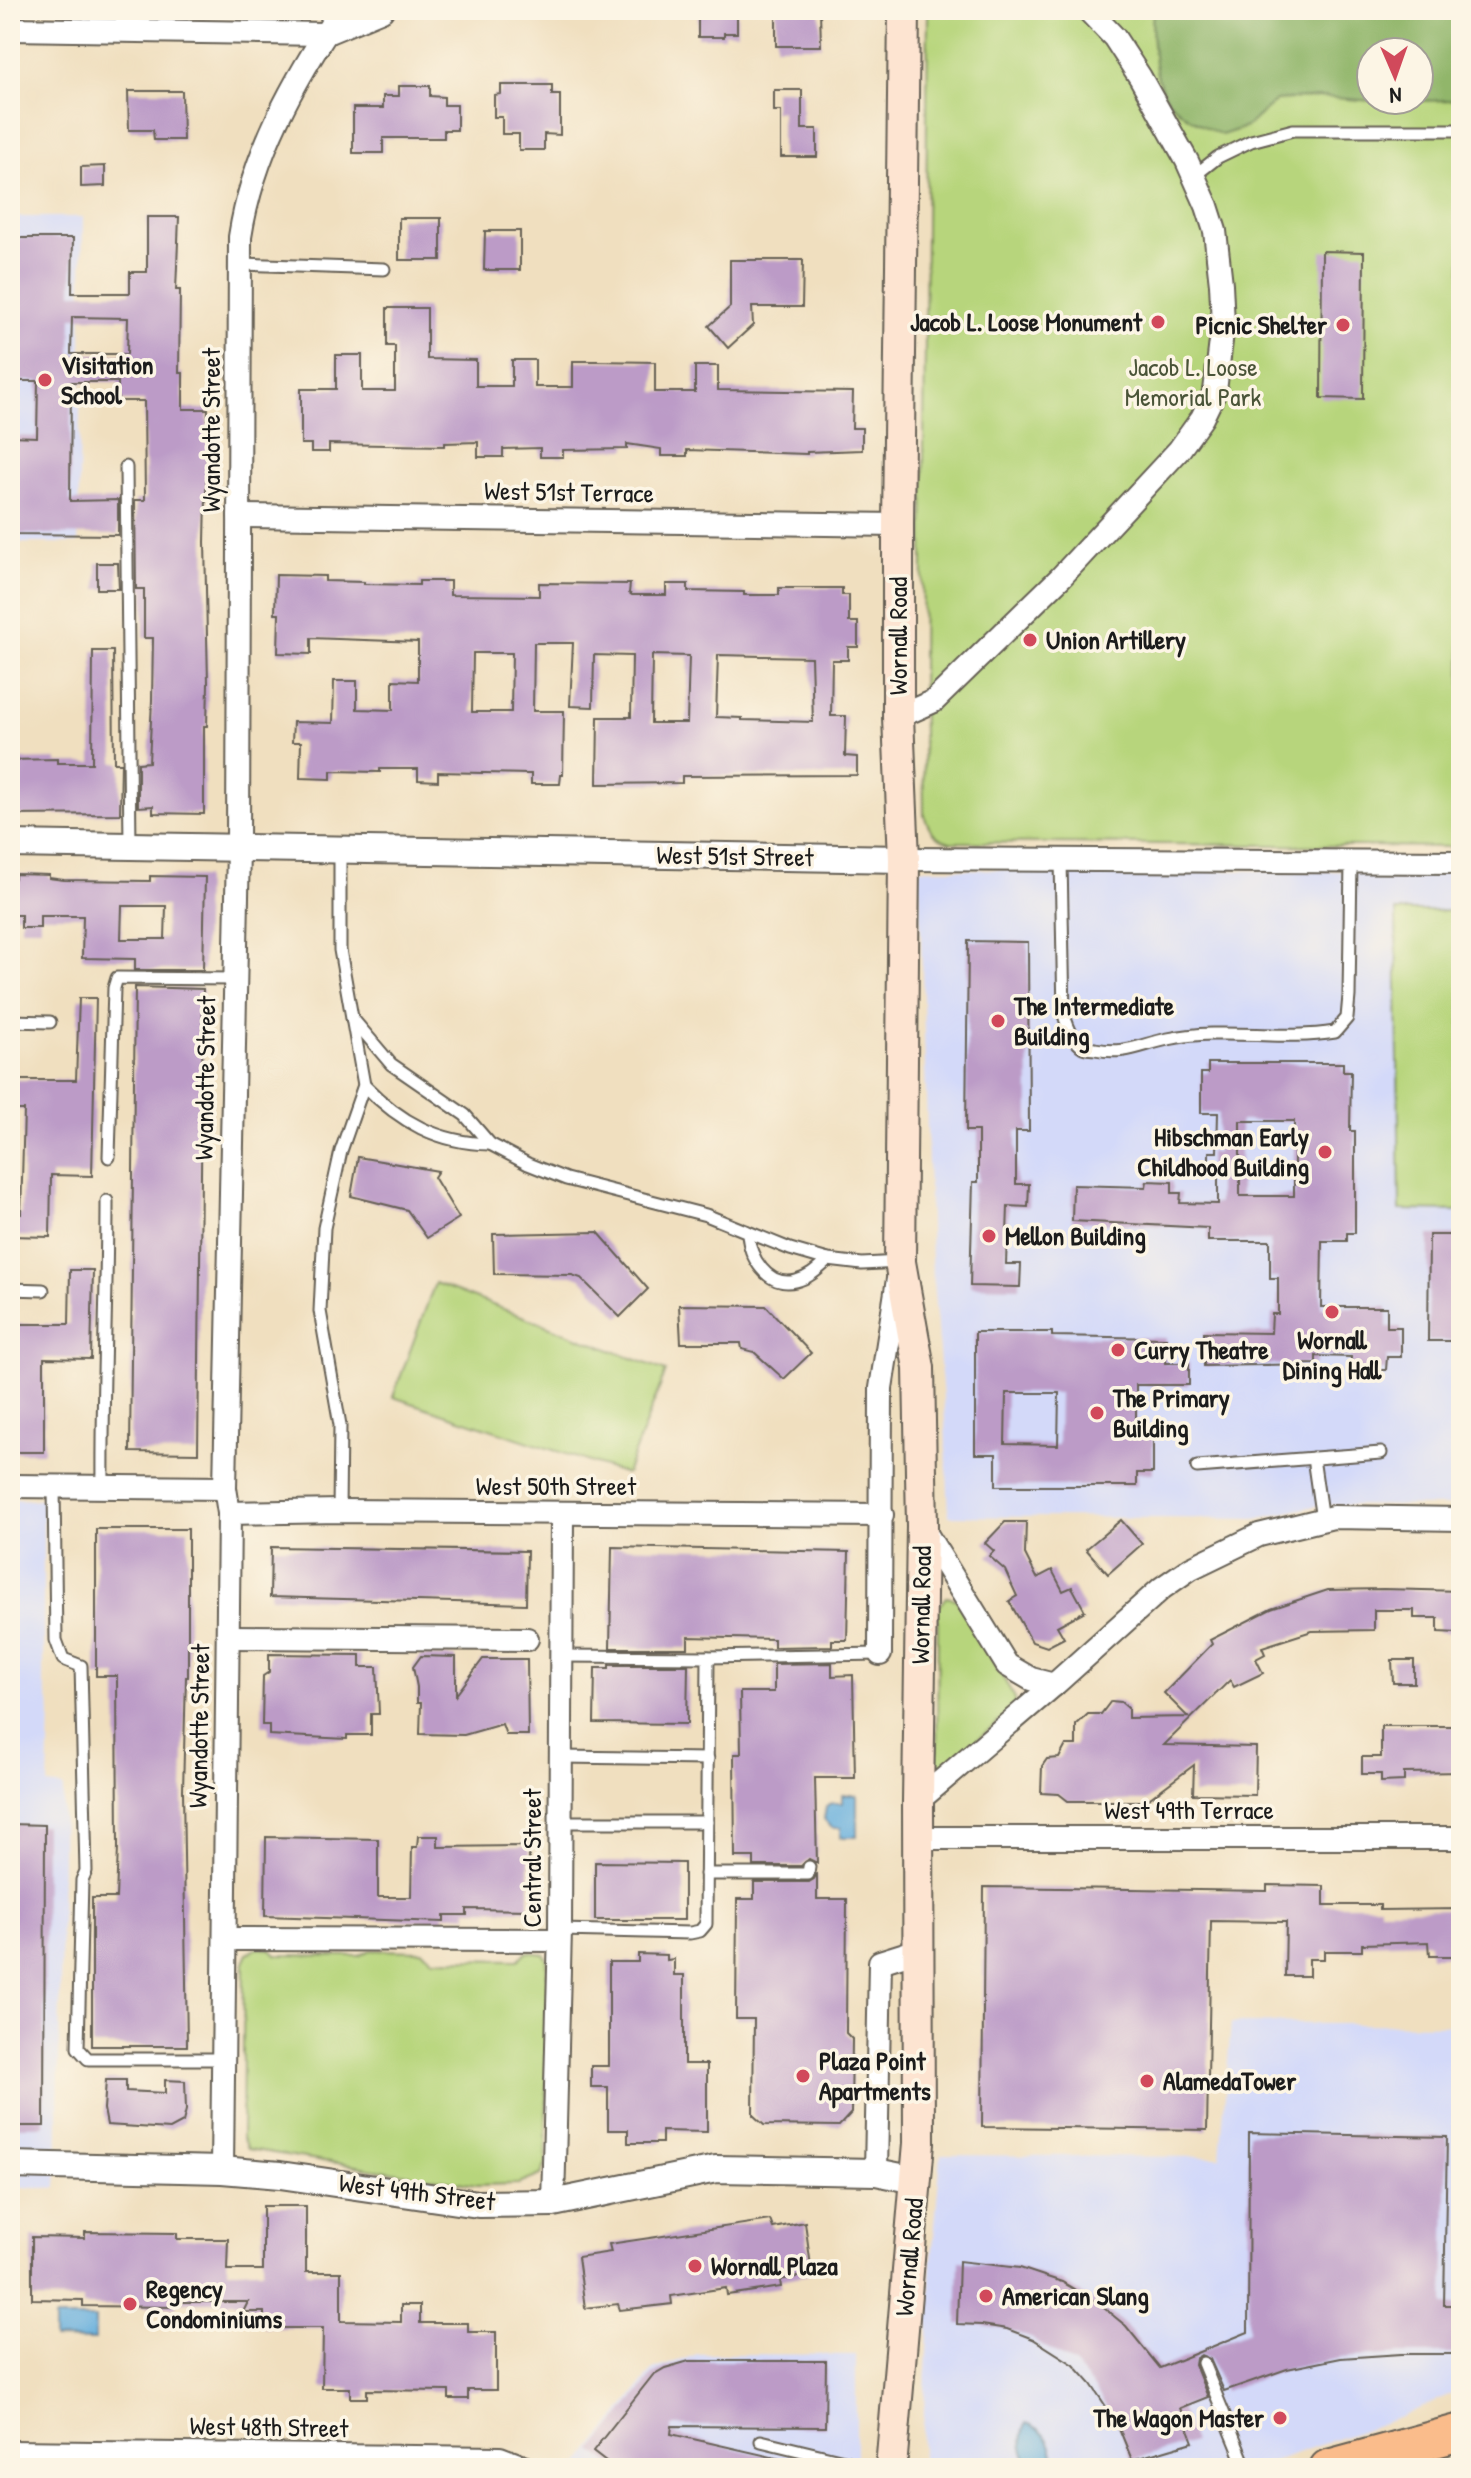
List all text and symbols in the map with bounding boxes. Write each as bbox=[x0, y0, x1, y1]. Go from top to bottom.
north arrow bbox=[1355, 36, 1435, 116]
text: N bbox=[1389, 81, 1402, 111]
place label: Jacob L. Loose Monument bbox=[910, 304, 1143, 339]
place label: Picnic Shelter bbox=[1196, 307, 1328, 342]
marker: Jacob L. Loose Monument bbox=[1149, 313, 1167, 331]
marker: Picnic Shelter bbox=[1334, 316, 1352, 334]
place label: Visitation School bbox=[61, 347, 153, 412]
street label: Wyandotte Street bbox=[193, 347, 228, 512]
park label: Jacob L. Loose Memorial Park bbox=[1125, 349, 1261, 414]
marker: Visitation School bbox=[36, 371, 54, 389]
street label: West 51st Terrace bbox=[484, 473, 654, 510]
street label: Wornall Road bbox=[880, 577, 915, 695]
place label: Union Artillery bbox=[1046, 622, 1186, 658]
marker: Union Artillery bbox=[1021, 631, 1039, 649]
street label: West 51st Street bbox=[656, 837, 815, 874]
place label: The Intermediate Building bbox=[1013, 988, 1175, 1054]
street label: Wyandotte Street bbox=[186, 994, 223, 1160]
marker: The Intermediate Building bbox=[989, 1012, 1007, 1030]
place label: Hibschman Early Childhood Building bbox=[1137, 1119, 1309, 1185]
marker: Hibschman Early Childhood Building bbox=[1316, 1143, 1334, 1161]
place label: Mellon Building bbox=[1005, 1218, 1146, 1254]
marker: Mellon Building bbox=[980, 1227, 998, 1245]
marker: Wornall Dining Hall bbox=[1323, 1303, 1341, 1321]
place label: Wornall Dining Hall bbox=[1283, 1322, 1382, 1388]
place label: Curry Theatre bbox=[1134, 1332, 1269, 1368]
marker: Curry Theatre bbox=[1109, 1341, 1127, 1359]
place label: The Primary Building bbox=[1112, 1380, 1230, 1446]
marker: The Primary Building bbox=[1088, 1404, 1106, 1422]
street label: West 50th Street bbox=[476, 1468, 637, 1503]
street label: Wornall Road bbox=[902, 1546, 939, 1664]
street label: Wyandotte Street bbox=[180, 1642, 217, 1808]
street label: Central Street bbox=[514, 1787, 549, 1927]
street label: West 49th Terrace bbox=[1104, 1792, 1274, 1827]
place label: Plaza Point Apartments bbox=[819, 2043, 931, 2109]
place label: AlamedaTower bbox=[1163, 2063, 1297, 2098]
marker: Plaza Point Apartments bbox=[794, 2067, 812, 2085]
marker: AlamedaTower bbox=[1138, 2072, 1156, 2090]
street label: West 49th Street bbox=[337, 2165, 498, 2219]
street label: Wornall Road bbox=[886, 2197, 931, 2317]
place label: Wornall Plaza bbox=[711, 2248, 838, 2283]
marker: Wornall Plaza bbox=[686, 2257, 704, 2275]
place label: Regency Condominiums bbox=[146, 2271, 282, 2336]
place label: American Slang bbox=[1002, 2278, 1149, 2314]
marker: American Slang bbox=[977, 2287, 995, 2305]
marker: Regency Condominiums bbox=[121, 2295, 139, 2313]
place label: The Wagon Master bbox=[1093, 2400, 1265, 2436]
street label: West 48th Street bbox=[189, 2408, 350, 2445]
marker: The Wagon Master bbox=[1271, 2409, 1289, 2427]

